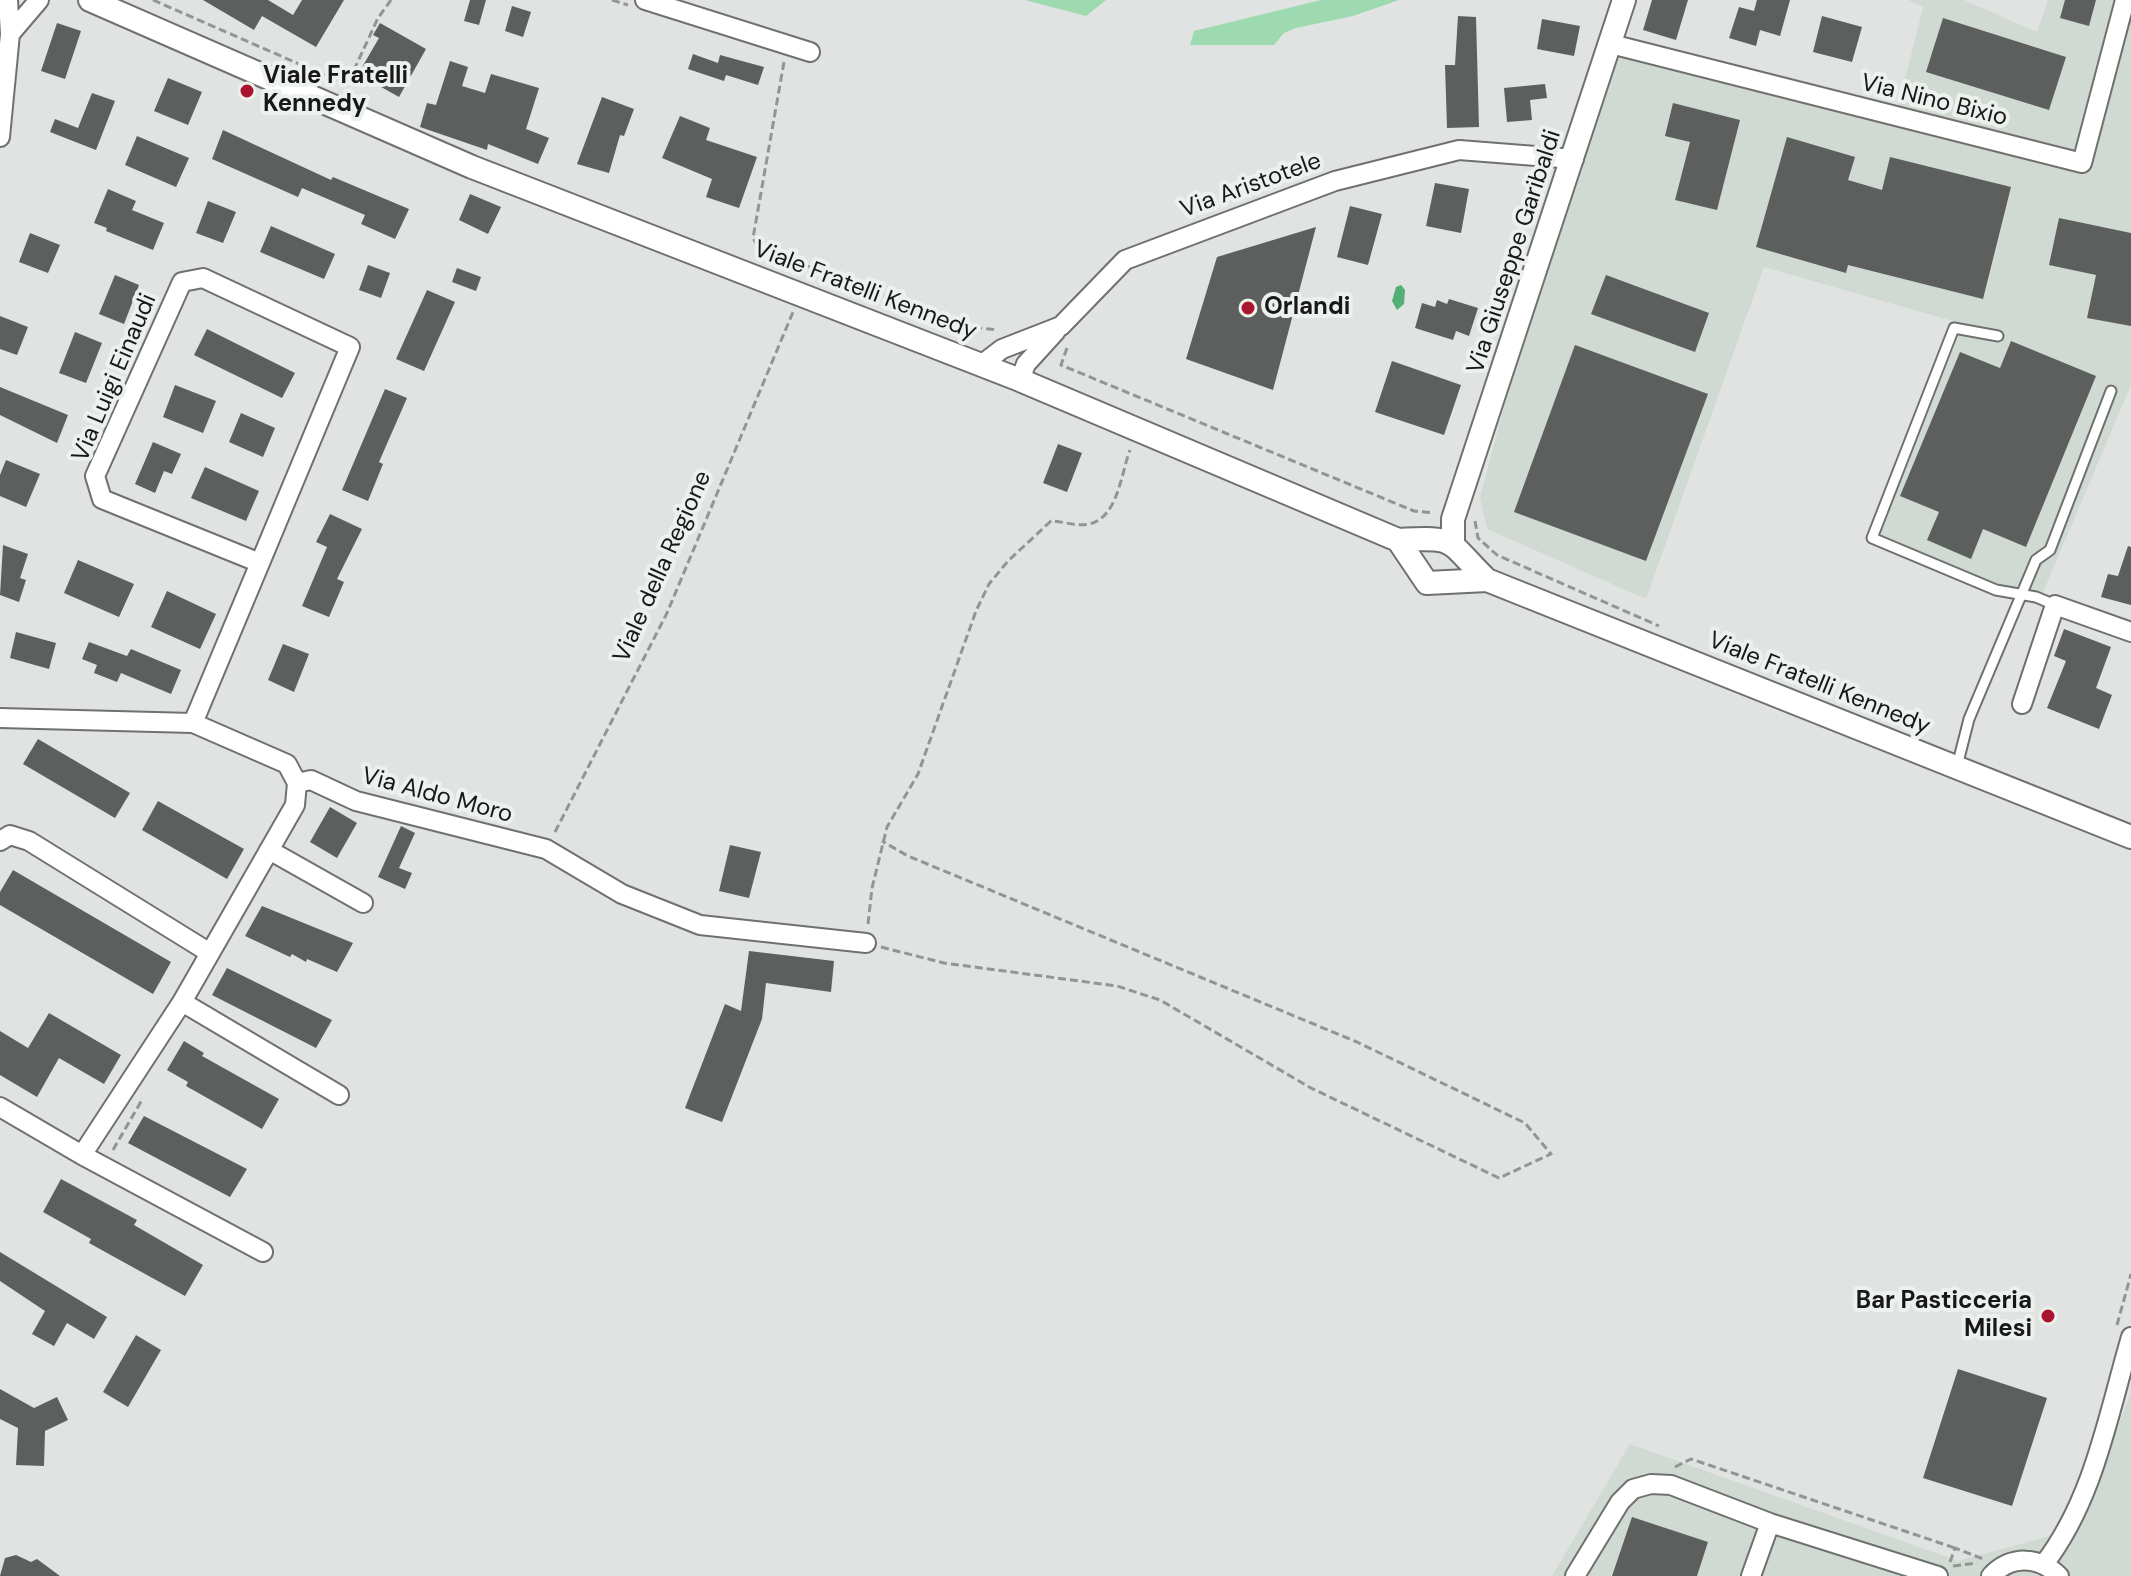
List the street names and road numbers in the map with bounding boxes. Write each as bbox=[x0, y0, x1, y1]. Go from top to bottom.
street label: Via Nino Bixio bbox=[1858, 69, 2010, 133]
street label: Via Giuseppe Garibaldi bbox=[1462, 126, 1568, 378]
street label: Via Aristotele bbox=[1177, 147, 1325, 225]
street label: Viale Fratelli Kennedy bbox=[749, 235, 981, 347]
street label: Via Luigi Einaudi bbox=[67, 290, 163, 466]
street label: Viale della Regione bbox=[608, 467, 718, 667]
street label: Viale Fratelli Kennedy bbox=[1704, 626, 1934, 742]
street label: Via Aldo Moro bbox=[358, 762, 516, 830]

